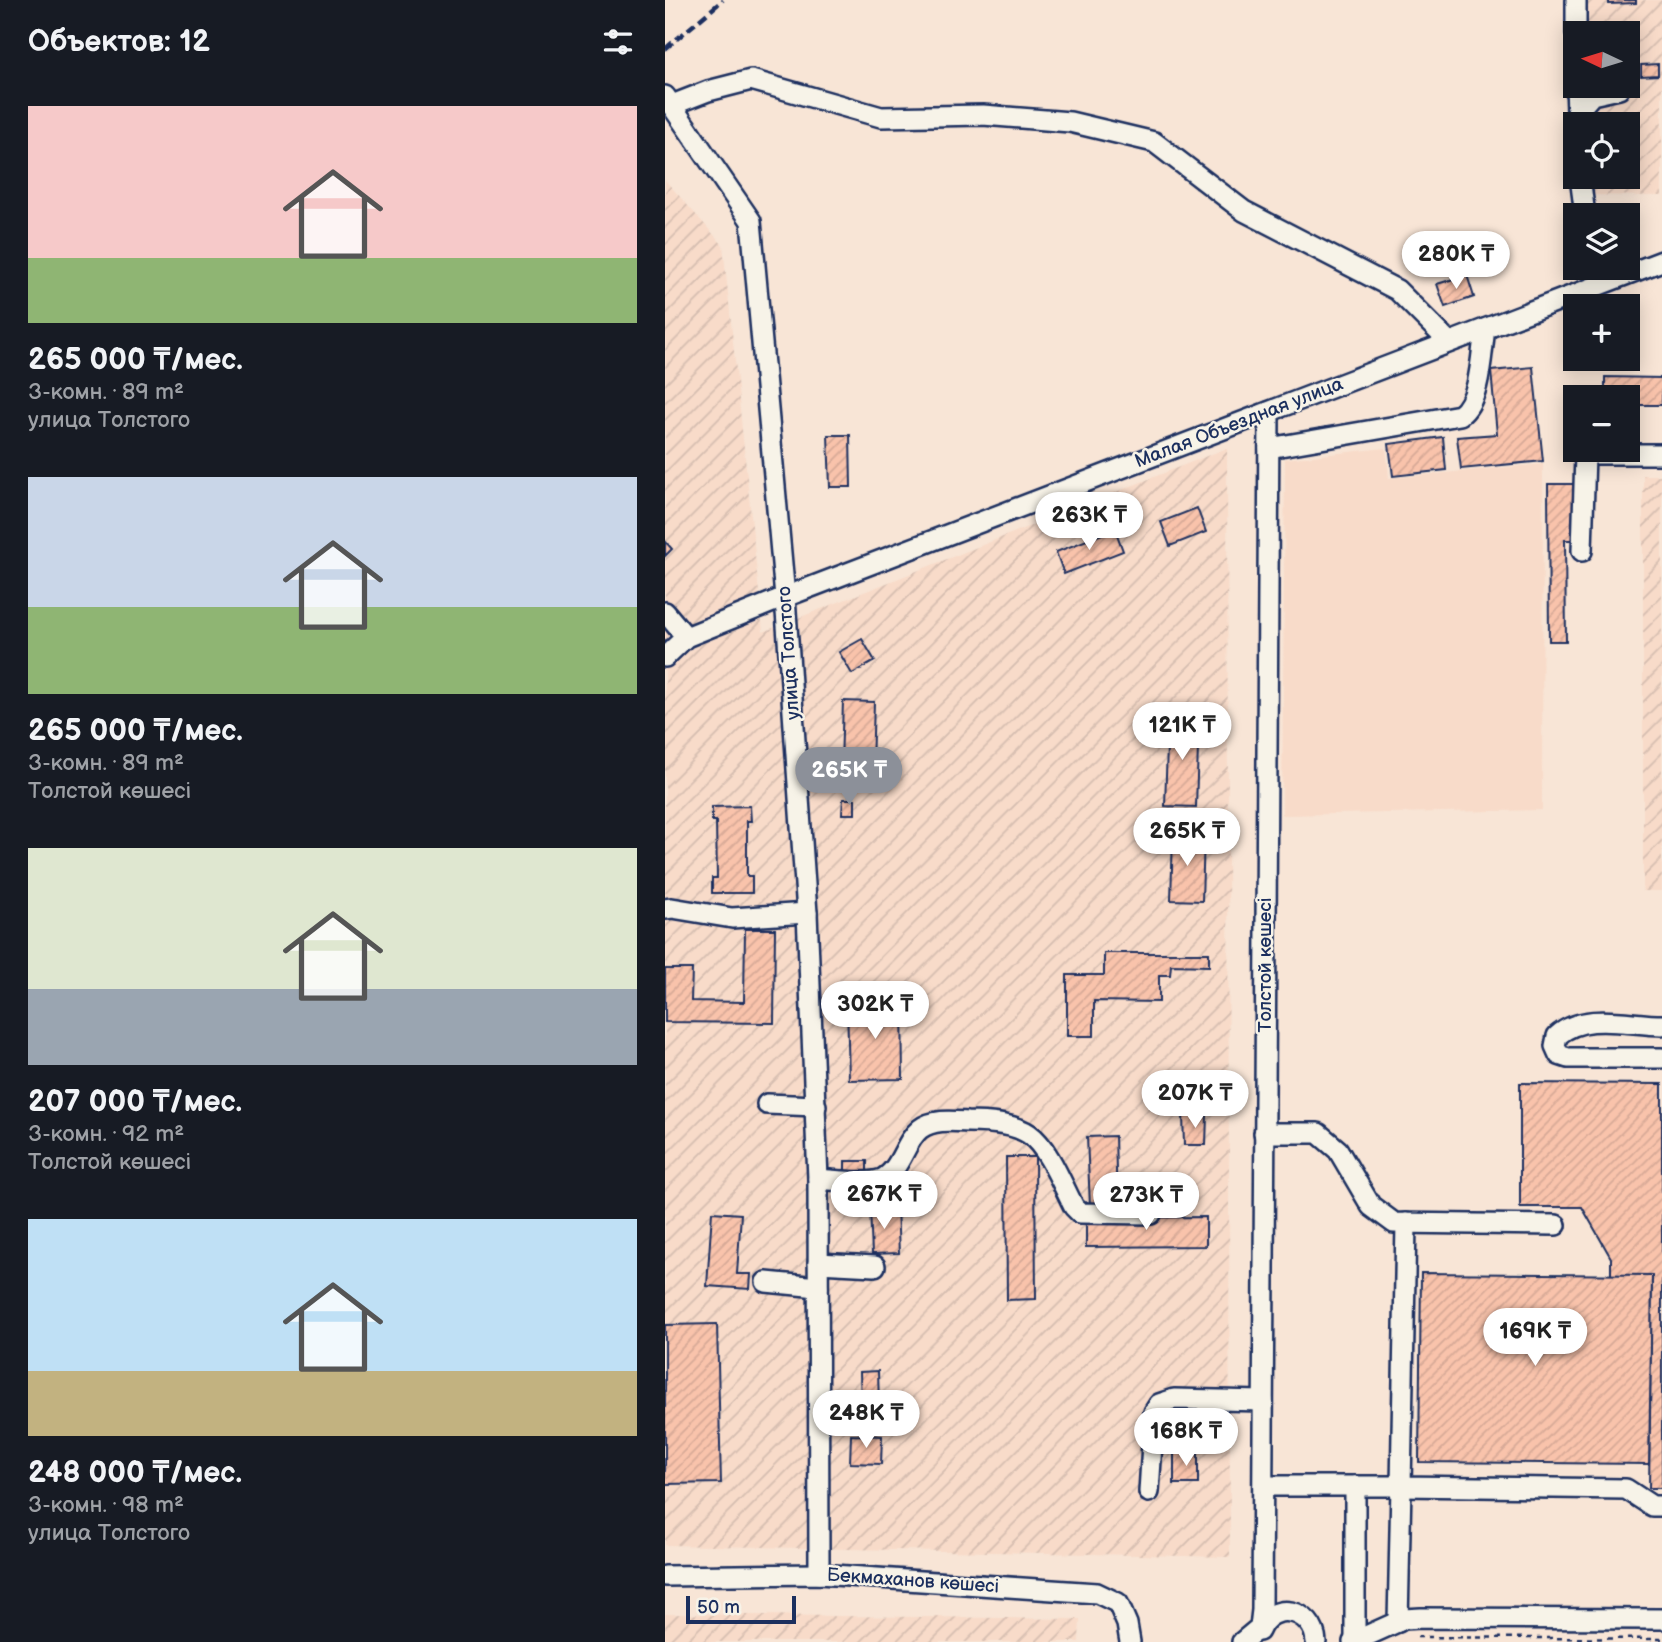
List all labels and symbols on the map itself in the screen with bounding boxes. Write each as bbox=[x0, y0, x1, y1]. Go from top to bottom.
north arrow bbox=[1563, 21, 1640, 98]
pin: 280K ₸ bbox=[1399, 232, 1513, 291]
street label: Малая Объездная улица bbox=[1132, 373, 1346, 473]
pin: 263K ₸ bbox=[1032, 492, 1146, 552]
street label: улица Толстого bbox=[773, 585, 805, 721]
pin: 121K ₸ bbox=[1125, 702, 1239, 762]
pin: 265K ₸ bbox=[792, 748, 906, 807]
pin: 265K ₸ bbox=[1130, 808, 1244, 868]
street label: Толстой көшесі bbox=[1254, 898, 1277, 1032]
pin: 302K ₸ bbox=[818, 982, 932, 1041]
pin: 207K ₸ bbox=[1138, 1070, 1252, 1130]
pin: 267K ₸ bbox=[827, 1172, 941, 1231]
pin: 273K ₸ bbox=[1089, 1172, 1203, 1232]
pin: 169K ₸ bbox=[1478, 1308, 1592, 1368]
pin: 248K ₸ bbox=[809, 1390, 923, 1450]
pin: 168K ₸ bbox=[1129, 1408, 1243, 1468]
street label: Бекмаханов көшесі bbox=[826, 1564, 1000, 1598]
scale bar bbox=[686, 1593, 796, 1625]

